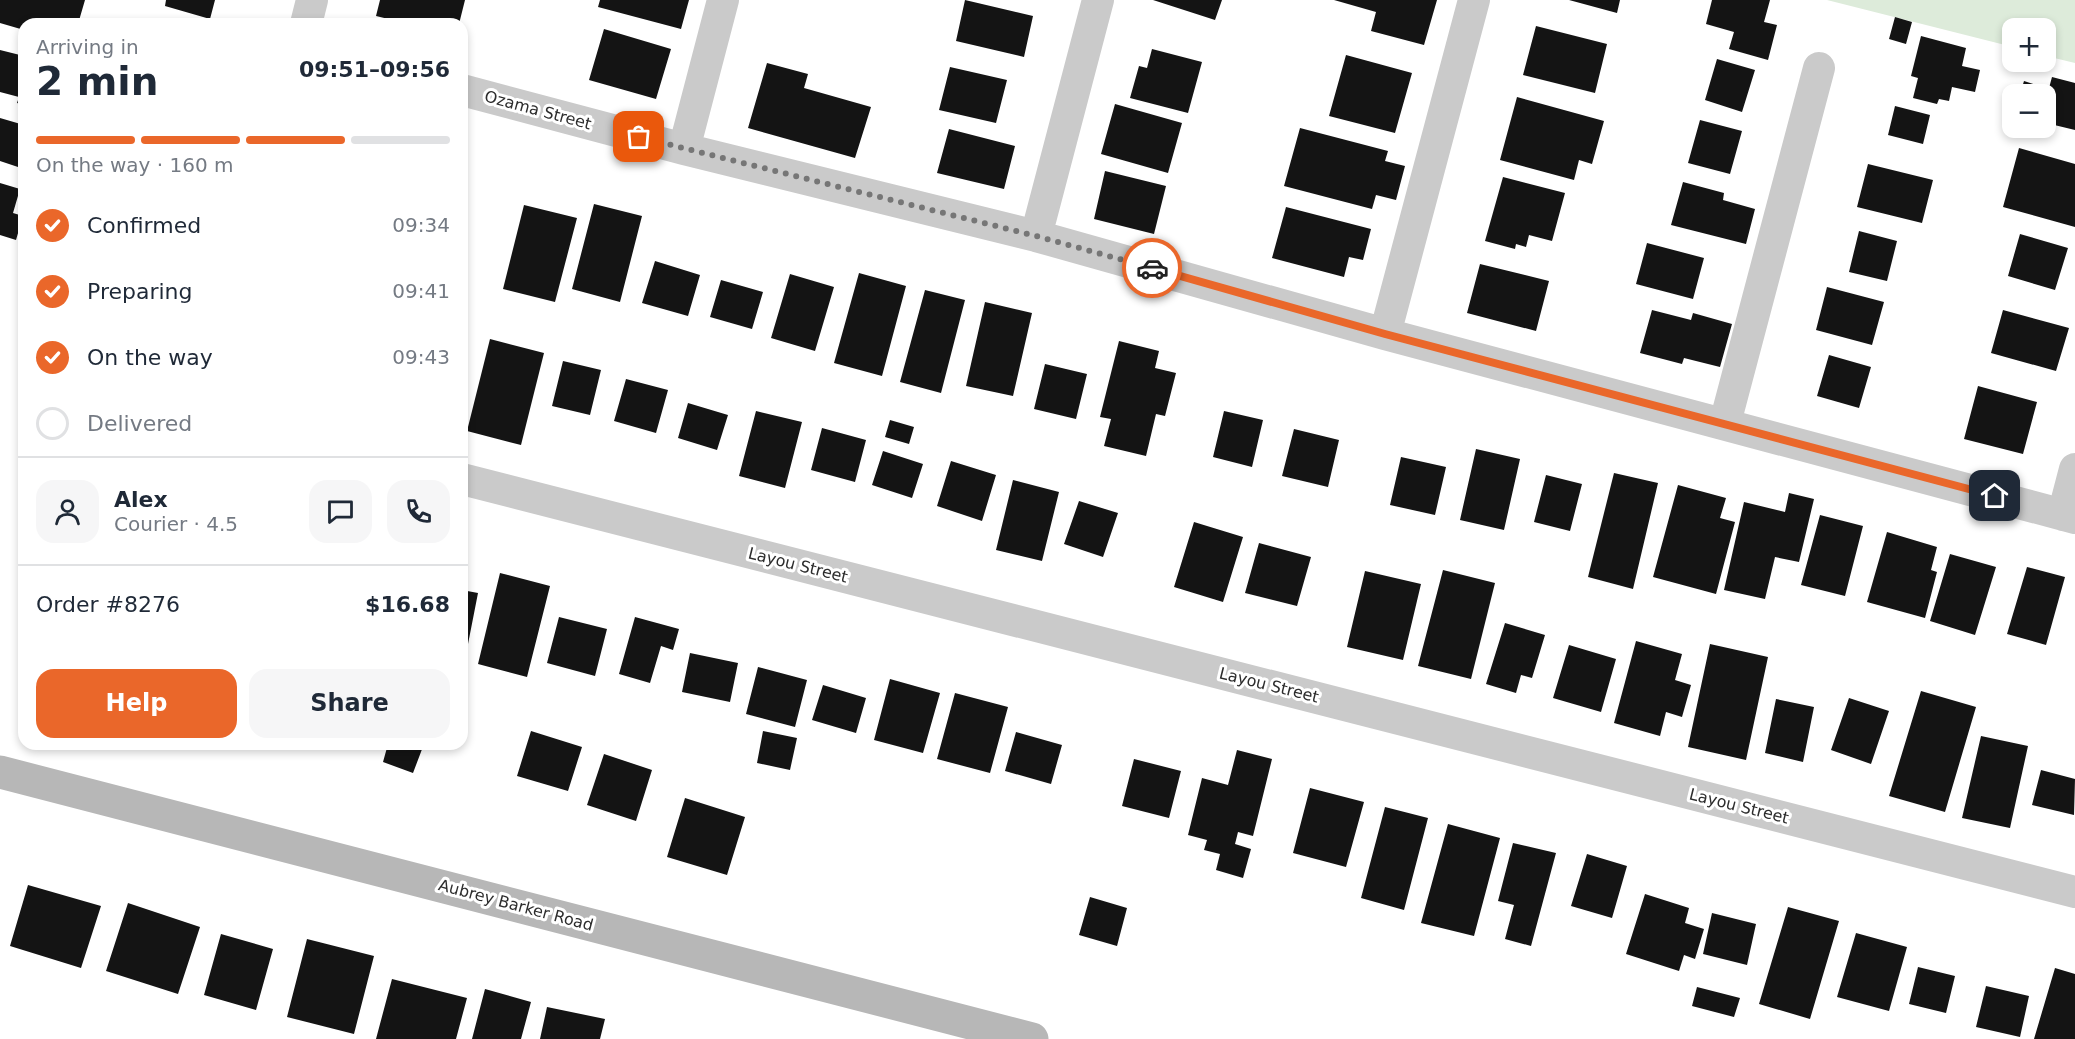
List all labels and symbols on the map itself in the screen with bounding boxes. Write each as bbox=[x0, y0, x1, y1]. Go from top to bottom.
street label: Ozama Street bbox=[482, 87, 594, 133]
pin bbox=[613, 111, 664, 162]
courier bbox=[1122, 238, 1182, 298]
pin bbox=[1969, 470, 2020, 521]
street label: Layou Street bbox=[746, 543, 850, 587]
street label: Layou Street bbox=[1217, 663, 1321, 707]
street label: Layou Street bbox=[1687, 784, 1791, 828]
street label: Aubrey Barker Road bbox=[436, 875, 596, 935]

